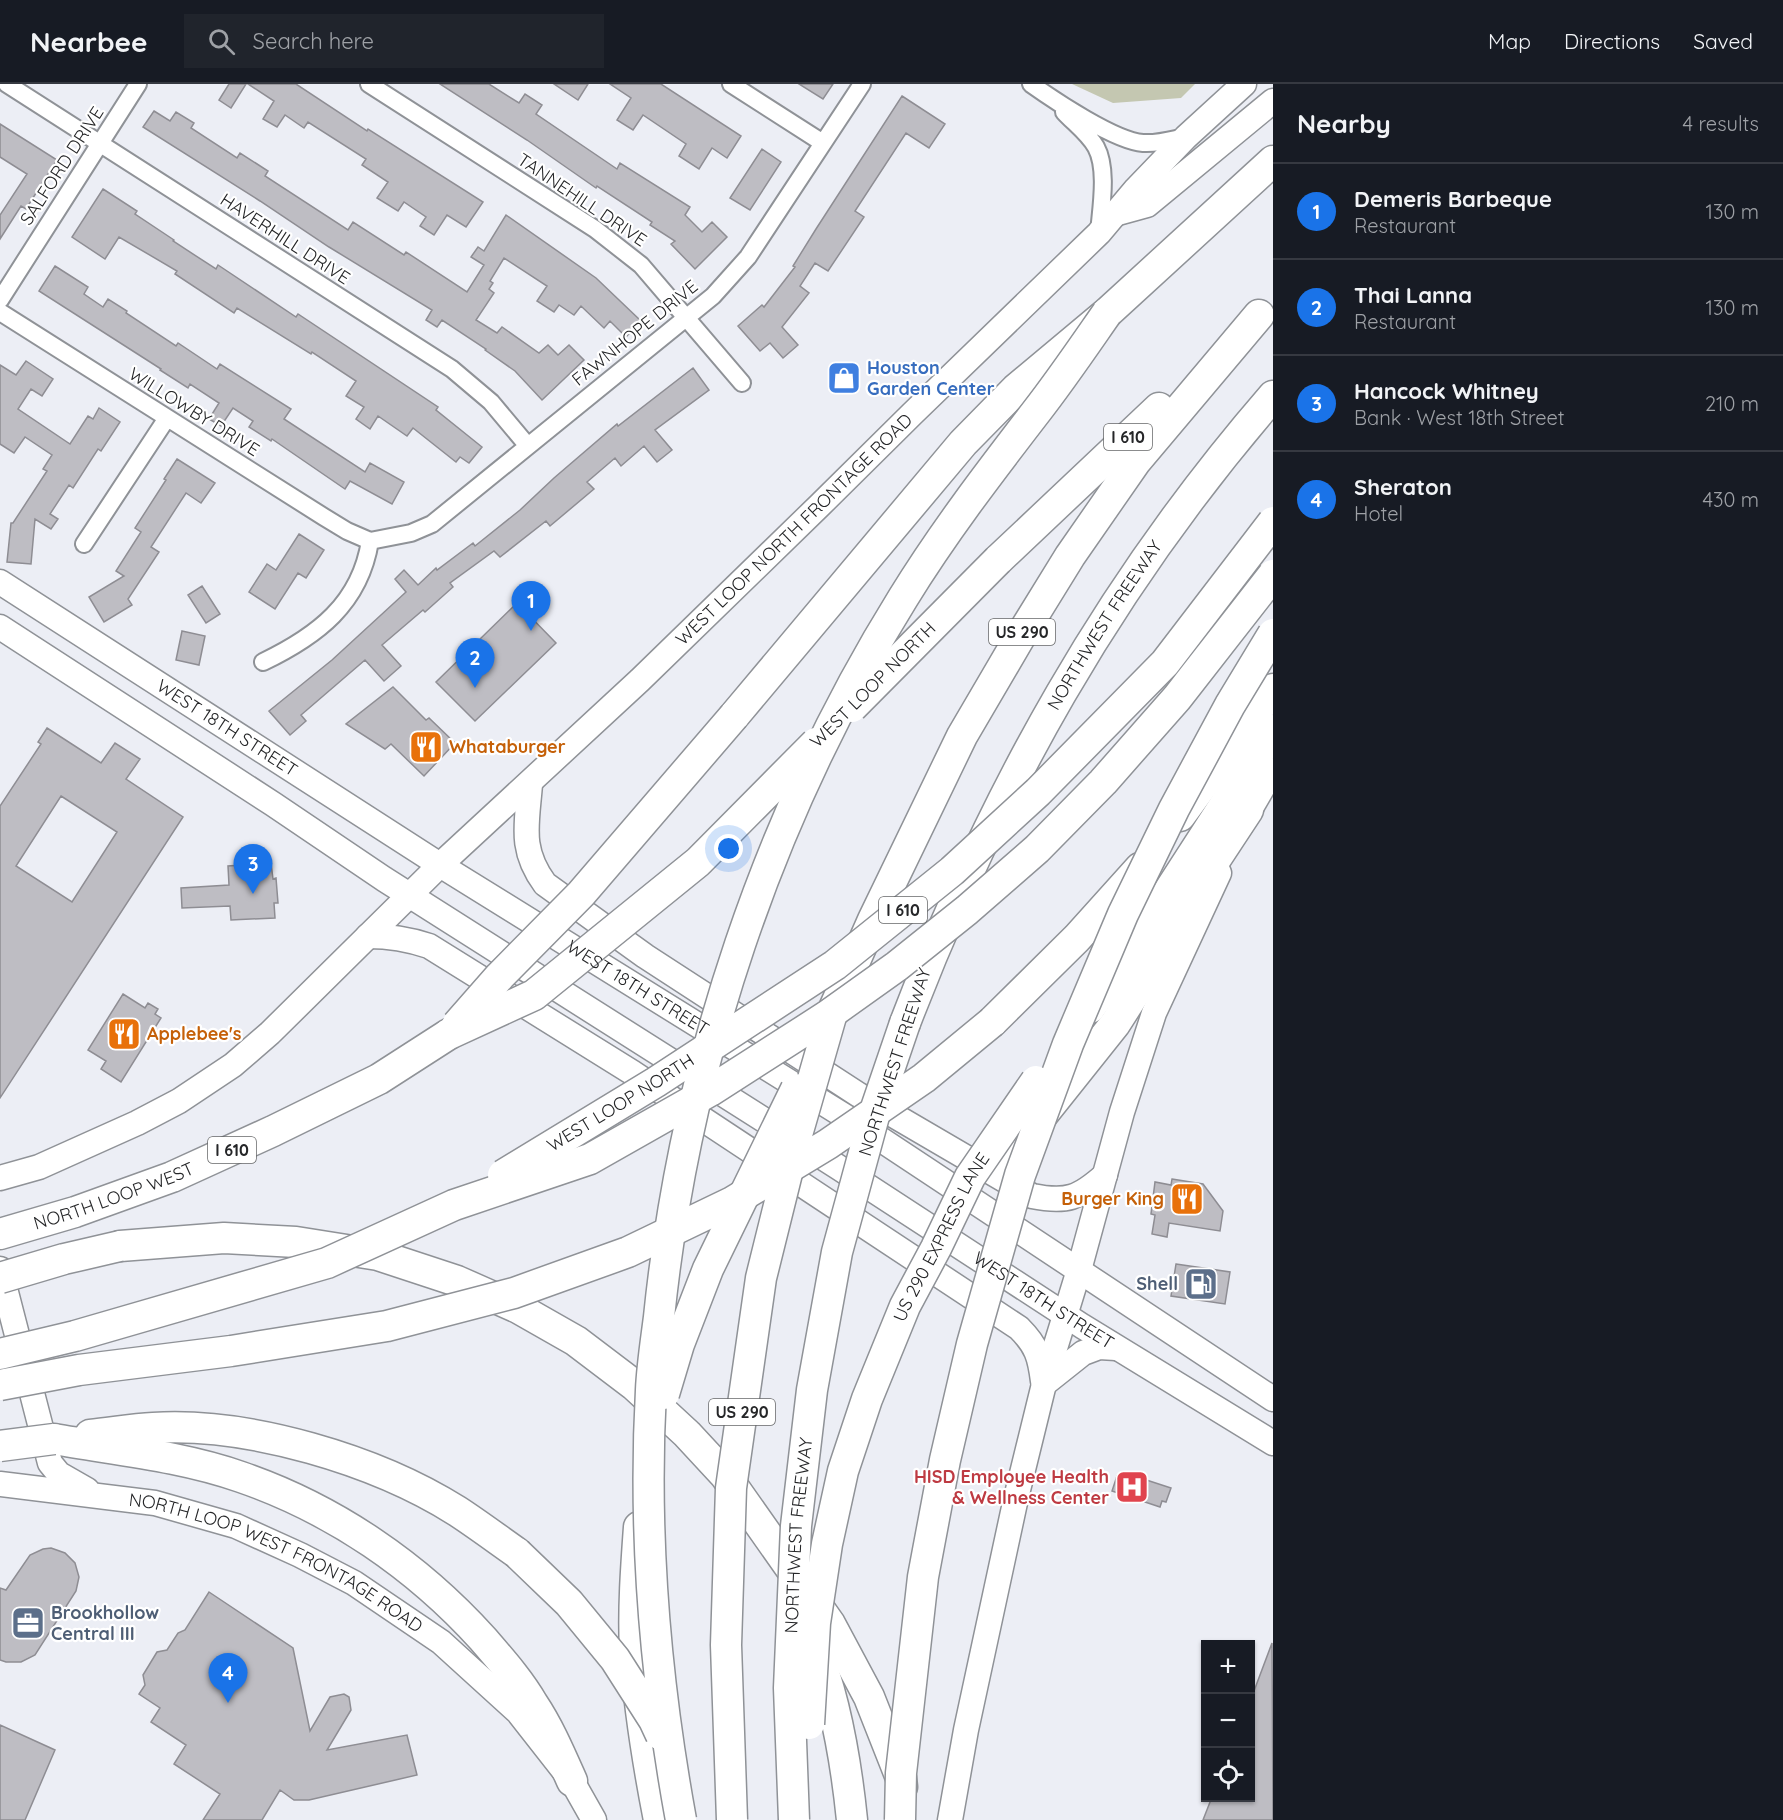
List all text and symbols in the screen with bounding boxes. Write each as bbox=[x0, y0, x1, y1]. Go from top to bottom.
search box bbox=[184, 14, 604, 68]
text: Nearbee bbox=[30, 24, 148, 59]
icon: search bbox=[205, 25, 238, 58]
text: Search here bbox=[253, 27, 374, 55]
text: Map bbox=[1488, 28, 1531, 54]
text: Directions bbox=[1564, 28, 1660, 54]
text: Saved bbox=[1693, 28, 1753, 54]
street label: SALFORD DRIVE bbox=[15, 102, 108, 229]
text: Nearby bbox=[1297, 107, 1391, 140]
text: 4 results bbox=[1683, 111, 1759, 136]
street label: TANNEHILL DRIVE bbox=[513, 148, 651, 251]
text: Demeris Barbeque bbox=[1354, 185, 1552, 213]
street label: HAVERHILL DRIVE bbox=[216, 188, 355, 289]
text: 1 bbox=[1313, 199, 1320, 224]
text: 130 m bbox=[1706, 199, 1759, 224]
text: Restaurant bbox=[1354, 213, 1456, 238]
street label: FAWNHOPE DRIVE bbox=[567, 275, 702, 391]
text: Thai Lanna bbox=[1354, 281, 1472, 309]
text: 2 bbox=[1311, 295, 1322, 320]
text: 130 m bbox=[1706, 295, 1759, 320]
text: Restaurant bbox=[1354, 309, 1456, 334]
place label: Houston Garden Center bbox=[867, 356, 995, 400]
shop icon: Houston Garden Center bbox=[826, 360, 862, 396]
street label: WILLOWBY DRIVE bbox=[125, 362, 264, 461]
text: Hancock Whitney bbox=[1354, 377, 1539, 405]
text: 3 bbox=[1311, 391, 1322, 416]
text: 210 m bbox=[1705, 391, 1759, 416]
text: Bank · West 18th Street bbox=[1354, 405, 1565, 430]
street label: WEST LOOP NORTH FRONTAGE ROAD bbox=[671, 408, 917, 650]
road number: I 610 bbox=[1104, 424, 1152, 450]
text: Sheraton bbox=[1354, 473, 1452, 501]
text: 4 bbox=[1311, 487, 1322, 512]
text: 430 m bbox=[1702, 487, 1759, 512]
text: Hotel bbox=[1354, 501, 1403, 526]
street label: NORTHWEST FREEWAY bbox=[1042, 536, 1167, 714]
pin: 1 bbox=[512, 582, 550, 631]
street label: WEST LOOP NORTH bbox=[805, 617, 940, 752]
road number: US 290 bbox=[989, 619, 1055, 645]
pin: 2 bbox=[456, 638, 494, 688]
street label: WEST 18TH STREET bbox=[153, 674, 302, 781]
restaurant icon: Whataburger bbox=[408, 729, 444, 765]
place label: Whataburger bbox=[449, 735, 566, 758]
your location bbox=[714, 834, 743, 863]
pin: 3 bbox=[234, 844, 272, 894]
road number: I 610 bbox=[879, 897, 927, 923]
street label: WEST 18TH STREET bbox=[563, 935, 714, 1040]
street label: NORTHWEST FREEWAY bbox=[853, 965, 936, 1159]
restaurant icon: Applebee's bbox=[106, 1016, 142, 1052]
place label: Applebee's bbox=[147, 1022, 242, 1045]
street label: WEST LOOP NORTH bbox=[543, 1048, 698, 1157]
road number: I 610 bbox=[208, 1137, 256, 1163]
street label: US 290 EXPRESS LANE bbox=[888, 1148, 994, 1325]
street label: NORTH LOOP WEST bbox=[31, 1156, 198, 1235]
restaurant icon: Burger King bbox=[1169, 1181, 1205, 1217]
place label: Burger King bbox=[1061, 1187, 1164, 1210]
street label: WEST 18TH STREET bbox=[969, 1246, 1119, 1354]
fuel station icon: Shell bbox=[1183, 1266, 1219, 1302]
place label: Shell bbox=[1136, 1272, 1178, 1295]
road number: US 290 bbox=[709, 1399, 775, 1425]
street label: NORTHWEST FREEWAY bbox=[779, 1436, 817, 1634]
place label: HISD Employee Health & Wellness Center bbox=[914, 1465, 1109, 1509]
hospital icon: HISD Employee Health & Wellness Center bbox=[1114, 1469, 1150, 1505]
street label: NORTH LOOP WEST FRONTAGE ROAD bbox=[128, 1488, 427, 1637]
place label: Brookhollow Central III bbox=[51, 1601, 159, 1645]
office icon: Brookhollow Central III bbox=[10, 1605, 46, 1641]
map controls bbox=[1201, 1640, 1255, 1802]
button: + bbox=[1201, 1640, 1255, 1694]
pin: 4 bbox=[208, 1654, 248, 1703]
button: − bbox=[1201, 1694, 1255, 1748]
button: locate bbox=[1201, 1748, 1255, 1802]

